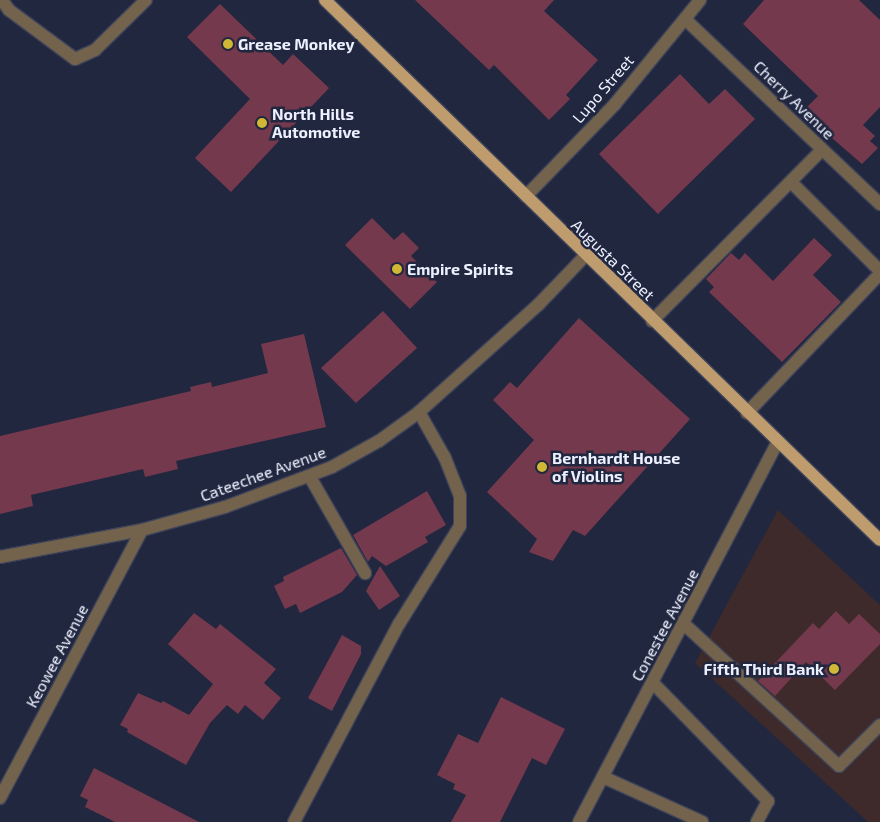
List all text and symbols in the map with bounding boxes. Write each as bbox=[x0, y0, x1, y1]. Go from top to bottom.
place label: Grease Monkey bbox=[238, 34, 355, 54]
marker: Grease Monkey bbox=[222, 38, 234, 50]
street label: Lupo Street bbox=[568, 51, 638, 127]
street label: Cherry Avenue bbox=[749, 56, 839, 144]
place label: North Hills Automotive bbox=[272, 104, 360, 142]
marker: North Hills Automotive bbox=[256, 117, 268, 129]
street label: Augusta Street bbox=[567, 216, 659, 304]
place label: Empire Spirits bbox=[407, 259, 513, 279]
marker: Empire Spirits bbox=[391, 263, 403, 275]
street label: Cateechee Avenue bbox=[197, 442, 329, 506]
place label: Bernhardt House of Violins bbox=[552, 448, 680, 486]
marker: Bernhardt House of Violins bbox=[536, 461, 548, 473]
street label: Conestee Avenue bbox=[627, 565, 703, 685]
street label: Keowee Avenue bbox=[22, 601, 92, 711]
place label: Fifth Third Bank bbox=[703, 659, 824, 679]
marker: Fifth Third Bank bbox=[828, 663, 840, 675]

